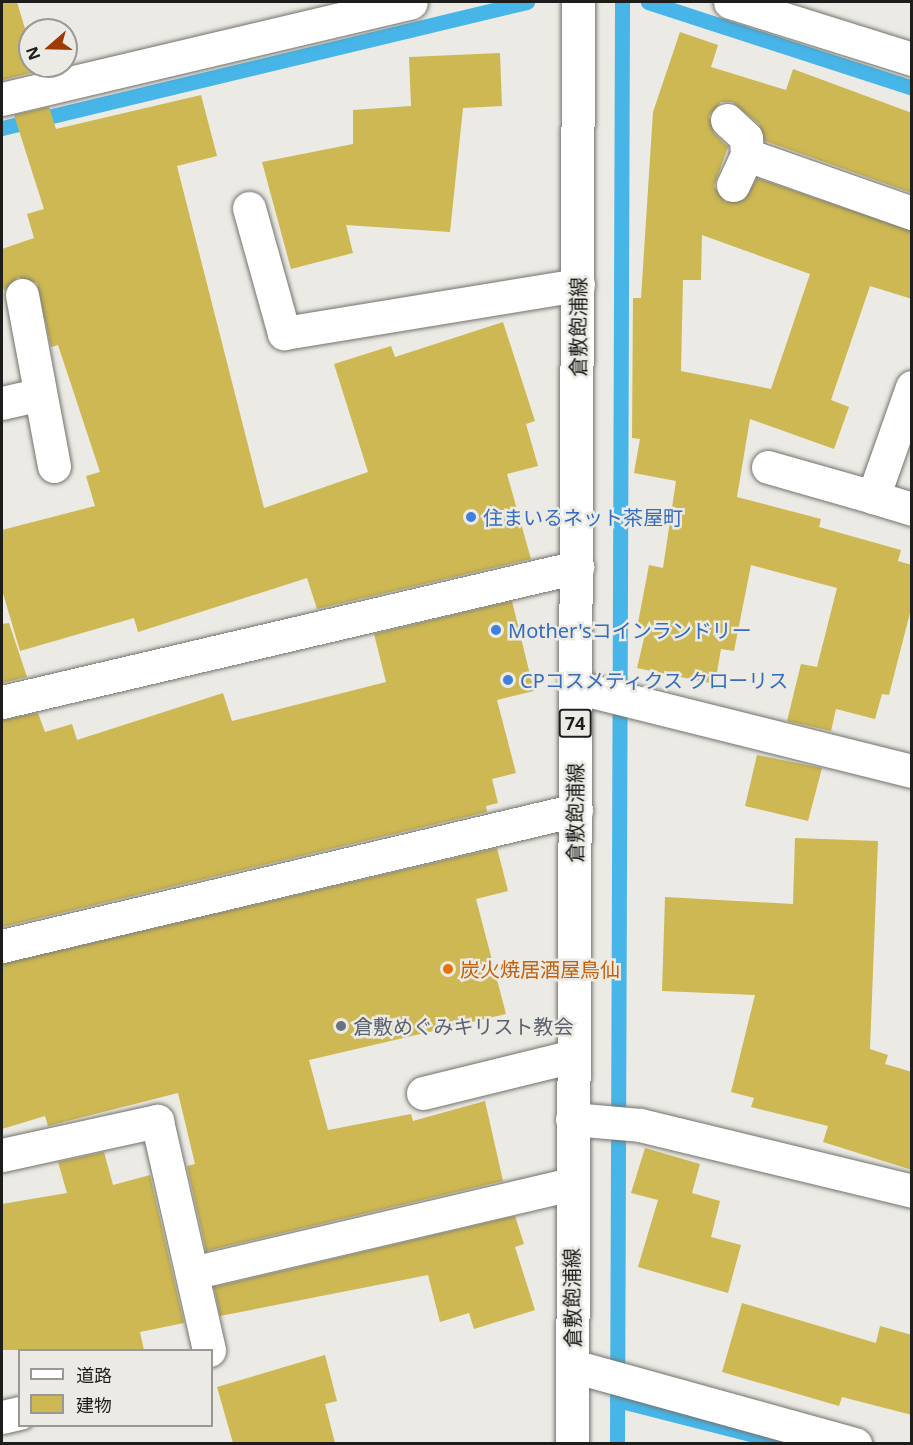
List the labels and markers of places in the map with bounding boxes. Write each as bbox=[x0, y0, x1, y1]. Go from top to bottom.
place label: 住まいるネット茶屋町 bbox=[483, 505, 683, 529]
marker: 住まいるネット茶屋町 bbox=[464, 510, 478, 524]
place label: Mother'sコインランドリー bbox=[508, 618, 752, 642]
marker: Mother'sコインランドリー bbox=[489, 623, 503, 637]
place label: CPコスメティクス クローリス bbox=[520, 668, 790, 692]
marker: CPコスメティクス クローリス bbox=[501, 673, 515, 687]
place label: 炭火焼居酒屋鳥仙 bbox=[460, 957, 620, 981]
marker: 炭火焼居酒屋鳥仙 bbox=[441, 962, 455, 976]
place label: 倉敷めぐみキリスト教会 bbox=[353, 1014, 573, 1038]
marker: 倉敷めぐみキリスト教会 bbox=[334, 1019, 348, 1033]

